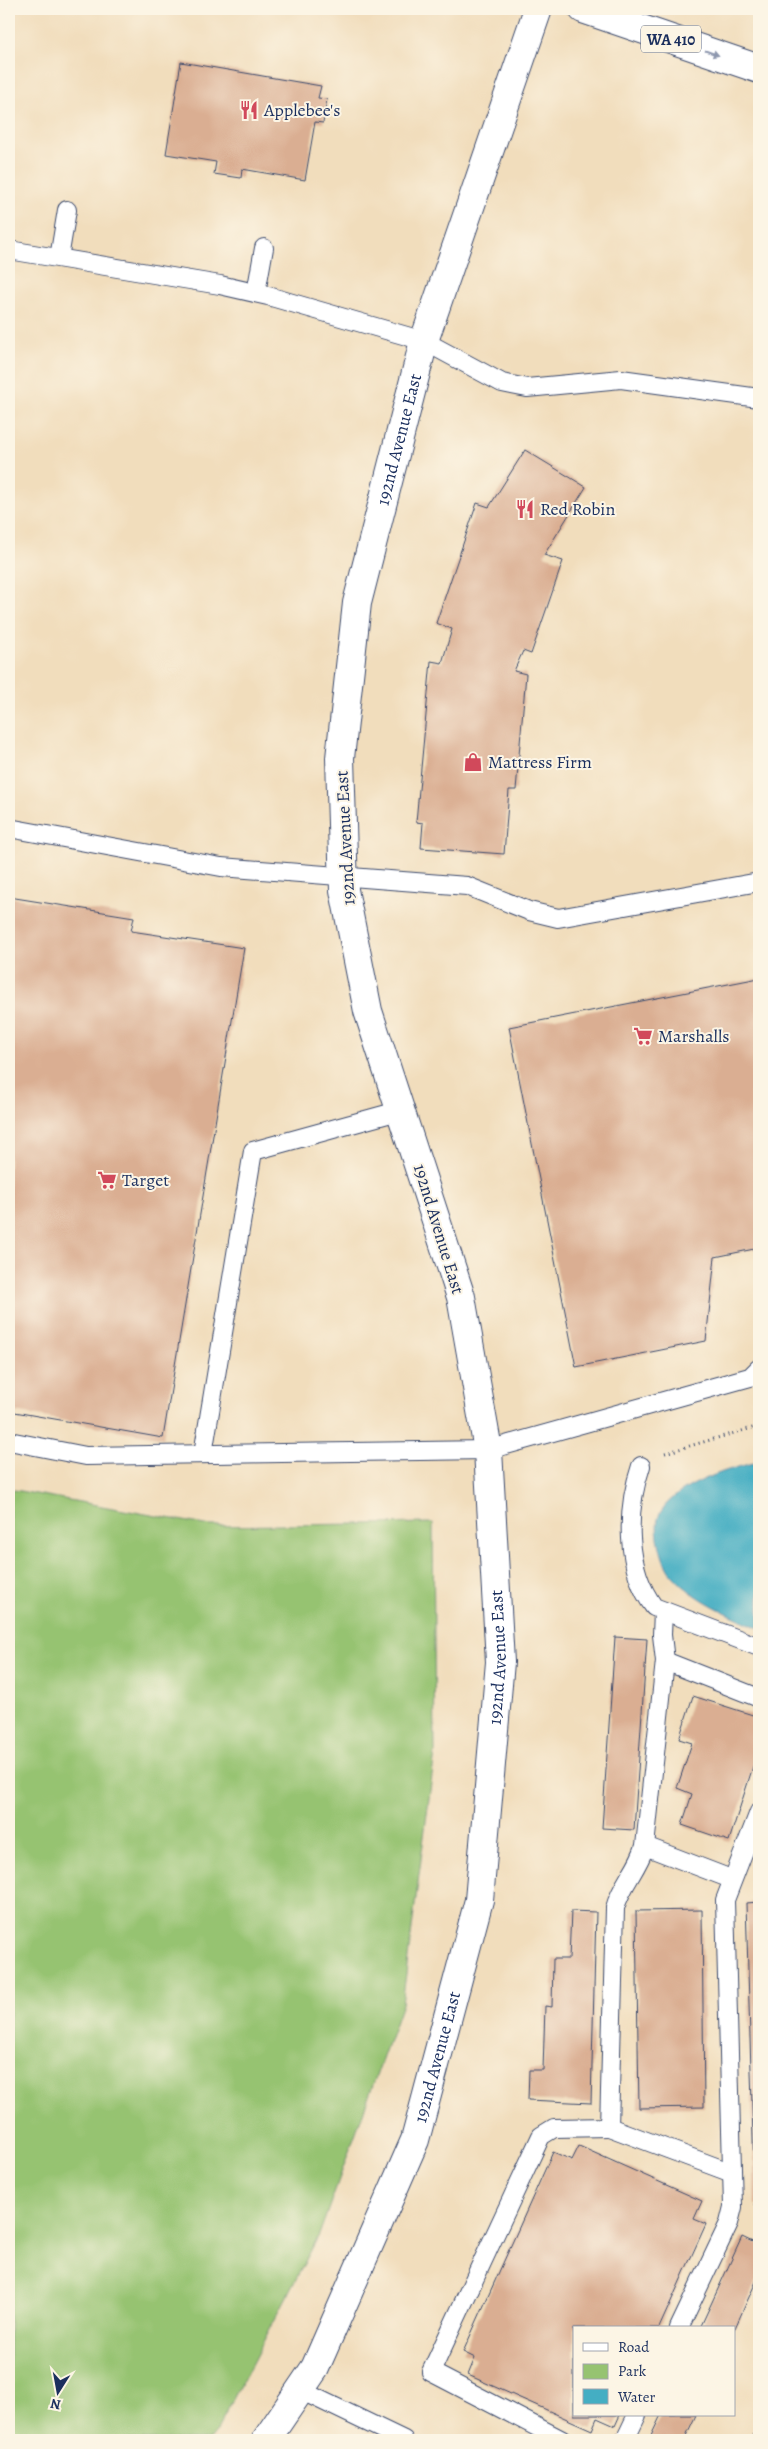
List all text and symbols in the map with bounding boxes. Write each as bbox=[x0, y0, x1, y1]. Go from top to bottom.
road number: WA 410 bbox=[641, 26, 701, 52]
one-way arrow bbox=[705, 49, 720, 57]
place label: Applebee's bbox=[263, 98, 340, 122]
restaurant icon: Applebee's bbox=[238, 99, 260, 121]
street label: 192nd Avenue East bbox=[370, 371, 427, 508]
place label: Red Robin bbox=[540, 497, 615, 521]
restaurant icon: Red Robin bbox=[514, 498, 536, 520]
place label: Mattress Firm bbox=[488, 750, 592, 774]
shop icon: Mattress Firm bbox=[462, 751, 484, 773]
street label: 192nd Avenue East bbox=[329, 770, 361, 906]
place label: Marshalls bbox=[658, 1024, 730, 1048]
supermarket icon: Marshalls bbox=[632, 1025, 654, 1047]
street label: 192nd Avenue East bbox=[408, 1161, 470, 1297]
place label: Target bbox=[122, 1168, 169, 1192]
supermarket icon: Target bbox=[96, 1169, 118, 1191]
street label: 192nd Avenue East bbox=[483, 1589, 512, 1726]
street label: 192nd Avenue East bbox=[408, 1989, 466, 2125]
legend bbox=[573, 2326, 736, 2416]
text: Road bbox=[618, 2337, 650, 2357]
text: Park bbox=[618, 2361, 647, 2381]
north arrow bbox=[32, 2366, 82, 2416]
text: Water bbox=[617, 2387, 655, 2407]
text: N bbox=[49, 2394, 62, 2415]

